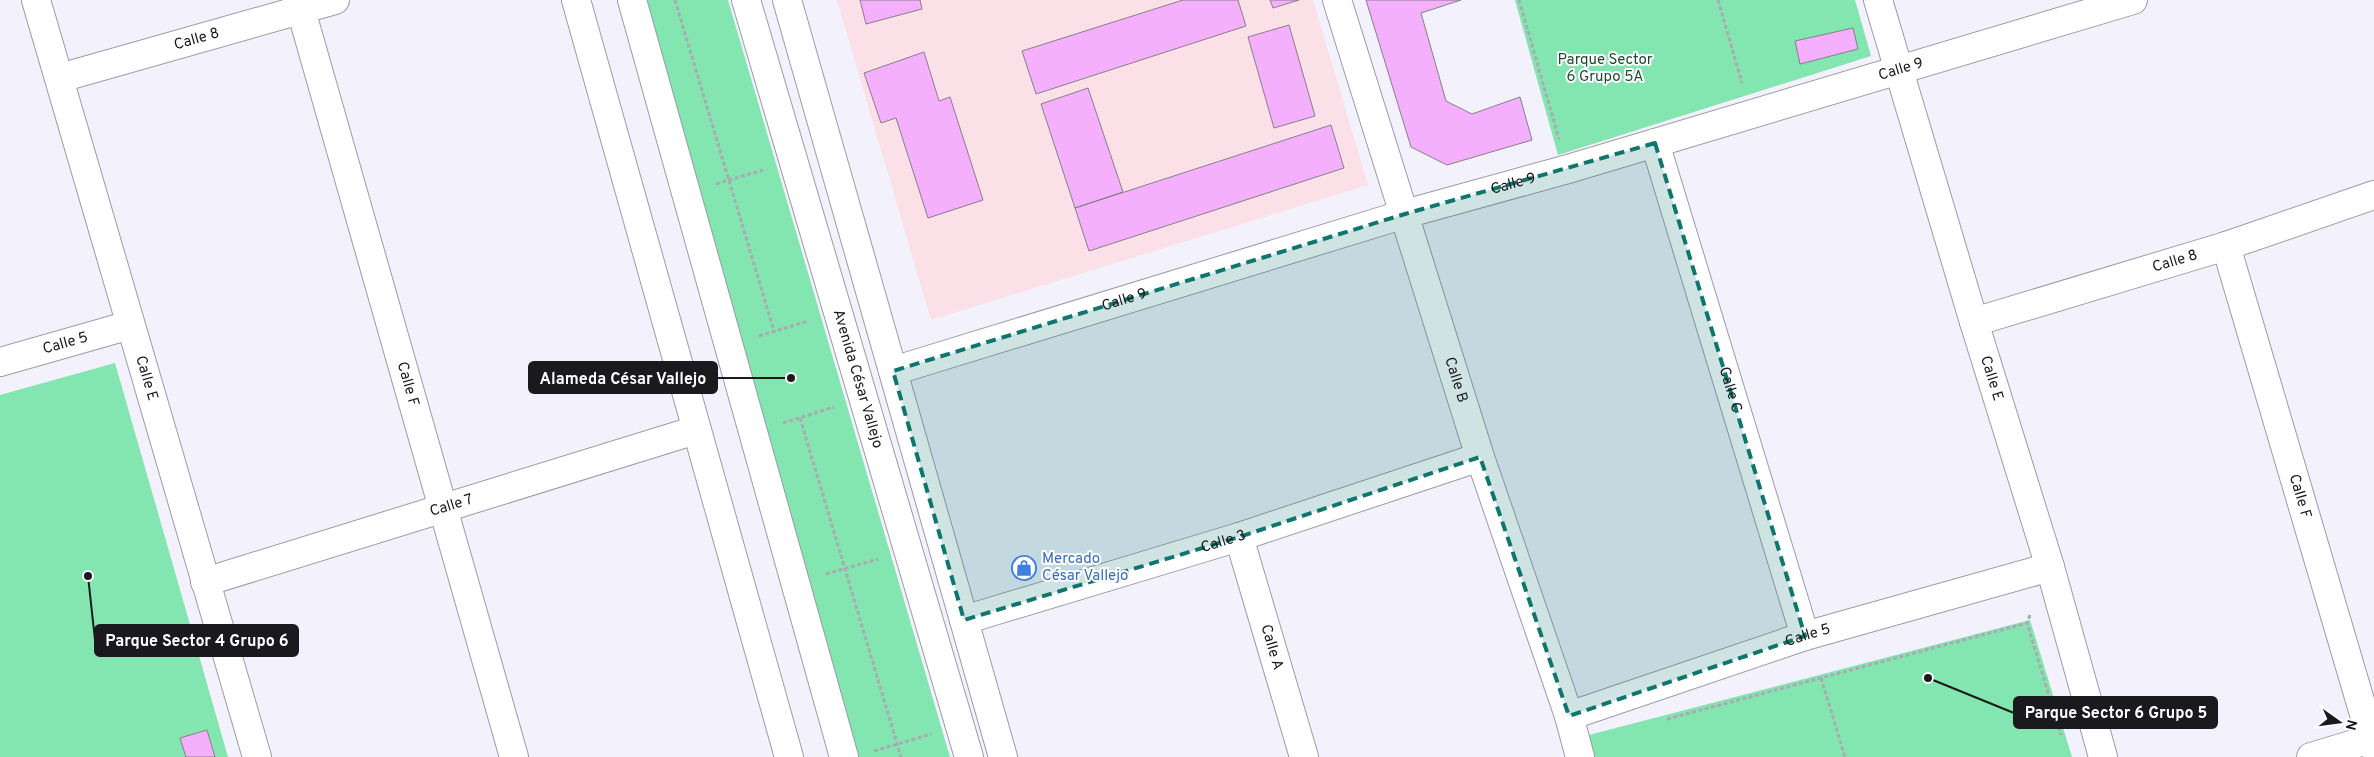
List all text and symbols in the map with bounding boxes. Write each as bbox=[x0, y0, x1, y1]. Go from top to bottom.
street label: Calle 8 bbox=[172, 24, 221, 55]
park label: Parque Sector 6 Grupo 5A bbox=[1557, 51, 1653, 87]
street label: Calle 9 bbox=[1876, 54, 1926, 85]
street label: Calle 9 bbox=[1489, 169, 1538, 199]
street label: Calle 8 bbox=[2150, 246, 2200, 277]
street label: Calle 9 bbox=[1100, 284, 1149, 316]
street label: Avenida César Vallejo bbox=[828, 307, 887, 451]
street label: Calle 5 bbox=[40, 328, 90, 359]
street label: Calle E bbox=[131, 353, 162, 403]
street label: Calle E bbox=[1976, 354, 2007, 403]
street label: Calle B bbox=[1440, 355, 1472, 405]
street label: Calle F bbox=[392, 360, 423, 409]
callout: Alameda César Vallejo bbox=[529, 362, 717, 393]
street label: Calle C bbox=[1714, 365, 1746, 415]
text: Alameda César Vallejo bbox=[540, 370, 706, 390]
street label: Calle F bbox=[2284, 472, 2315, 521]
street label: Calle 7 bbox=[427, 490, 476, 521]
street label: Calle 3 bbox=[1199, 526, 1248, 557]
place label: Mercado César Vallejo bbox=[1042, 550, 1128, 586]
shop icon: Mercado César Vallejo bbox=[1011, 555, 1037, 581]
street label: Calle 5 bbox=[1783, 620, 1833, 652]
street label: Calle A bbox=[1256, 622, 1287, 672]
callout: Parque Sector 4 Grupo 6 bbox=[95, 625, 298, 656]
text: Parque Sector 4 Grupo 6 bbox=[105, 632, 289, 652]
callout: Parque Sector 6 Grupo 5 bbox=[2014, 697, 2217, 728]
north arrow bbox=[2314, 697, 2364, 747]
text: Parque Sector 6 Grupo 5 bbox=[2025, 704, 2207, 724]
text: N bbox=[2341, 718, 2360, 732]

